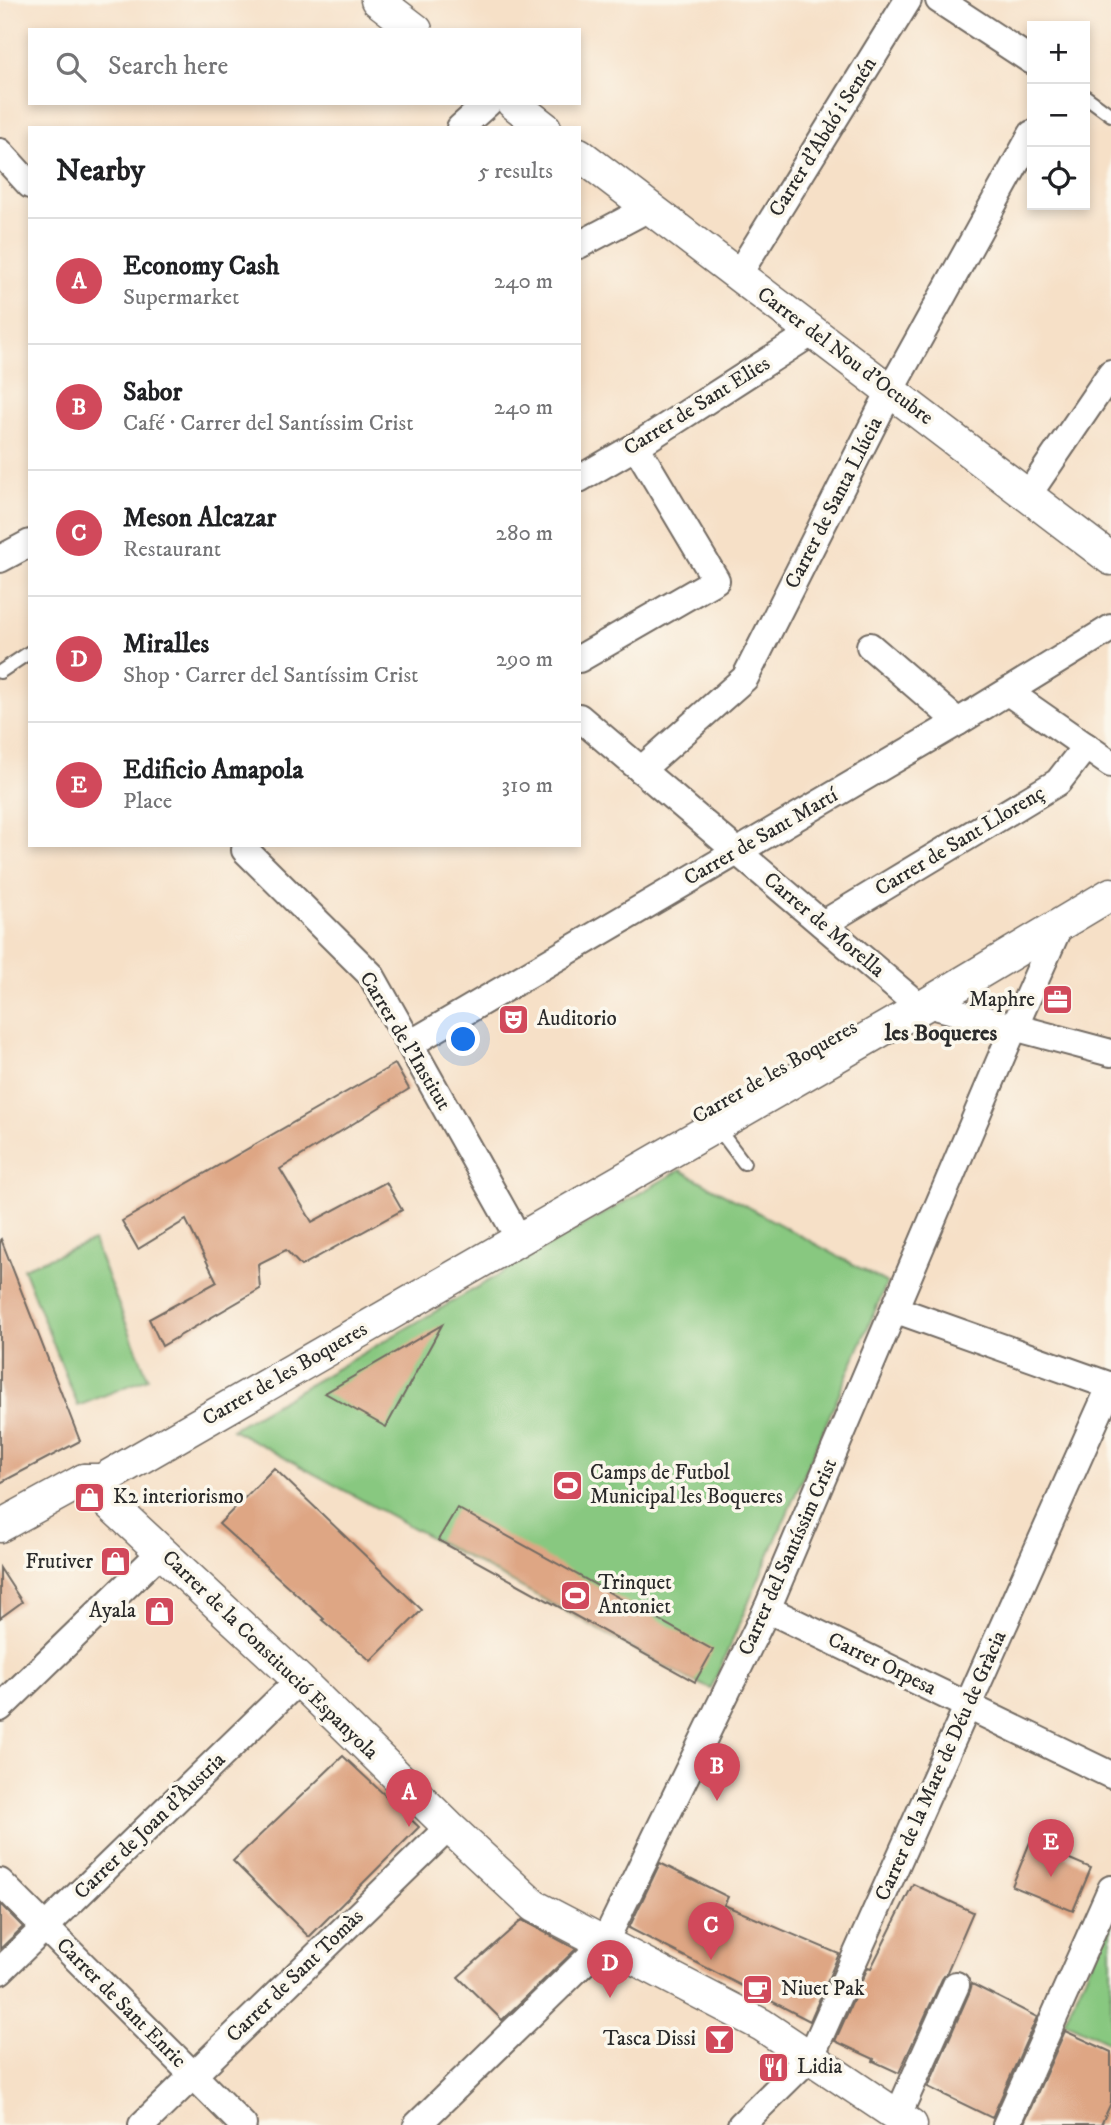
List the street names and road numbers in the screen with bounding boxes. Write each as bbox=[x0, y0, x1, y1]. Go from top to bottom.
street label: Carrer d'Abdó i Senén bbox=[763, 52, 883, 222]
street label: Carrer del Nou d'Octubre bbox=[752, 281, 939, 431]
street label: Carrer de Sant Elies bbox=[619, 351, 775, 461]
street label: Carrer de Santa Llúcia bbox=[779, 413, 889, 593]
street label: Carrer de Sant Llorenç bbox=[870, 780, 1050, 902]
street label: Carrer de Sant Martí bbox=[679, 782, 844, 892]
street label: Carrer de Morella bbox=[758, 867, 890, 983]
street label: Carrer de l'Institut bbox=[353, 967, 457, 1115]
street label: Carrer de les Boqueres bbox=[688, 1014, 862, 1130]
street label: Carrer de les Boqueres bbox=[198, 1316, 372, 1432]
street label: Carrer del Santíssim Crist bbox=[733, 1454, 843, 1660]
street label: Carrer de la Constitució Espanyola bbox=[156, 1545, 384, 1765]
street label: Carrer Orpesa bbox=[824, 1627, 941, 1701]
street label: Carrer de la Mare de Déu de Gràcia bbox=[869, 1627, 1013, 1905]
street label: Carrer de Joan d'Àustria bbox=[68, 1746, 231, 1905]
street label: Carrer de Sant Tomàs bbox=[221, 1904, 369, 2048]
street label: Carrer de Sant Enric bbox=[51, 1933, 191, 2073]

